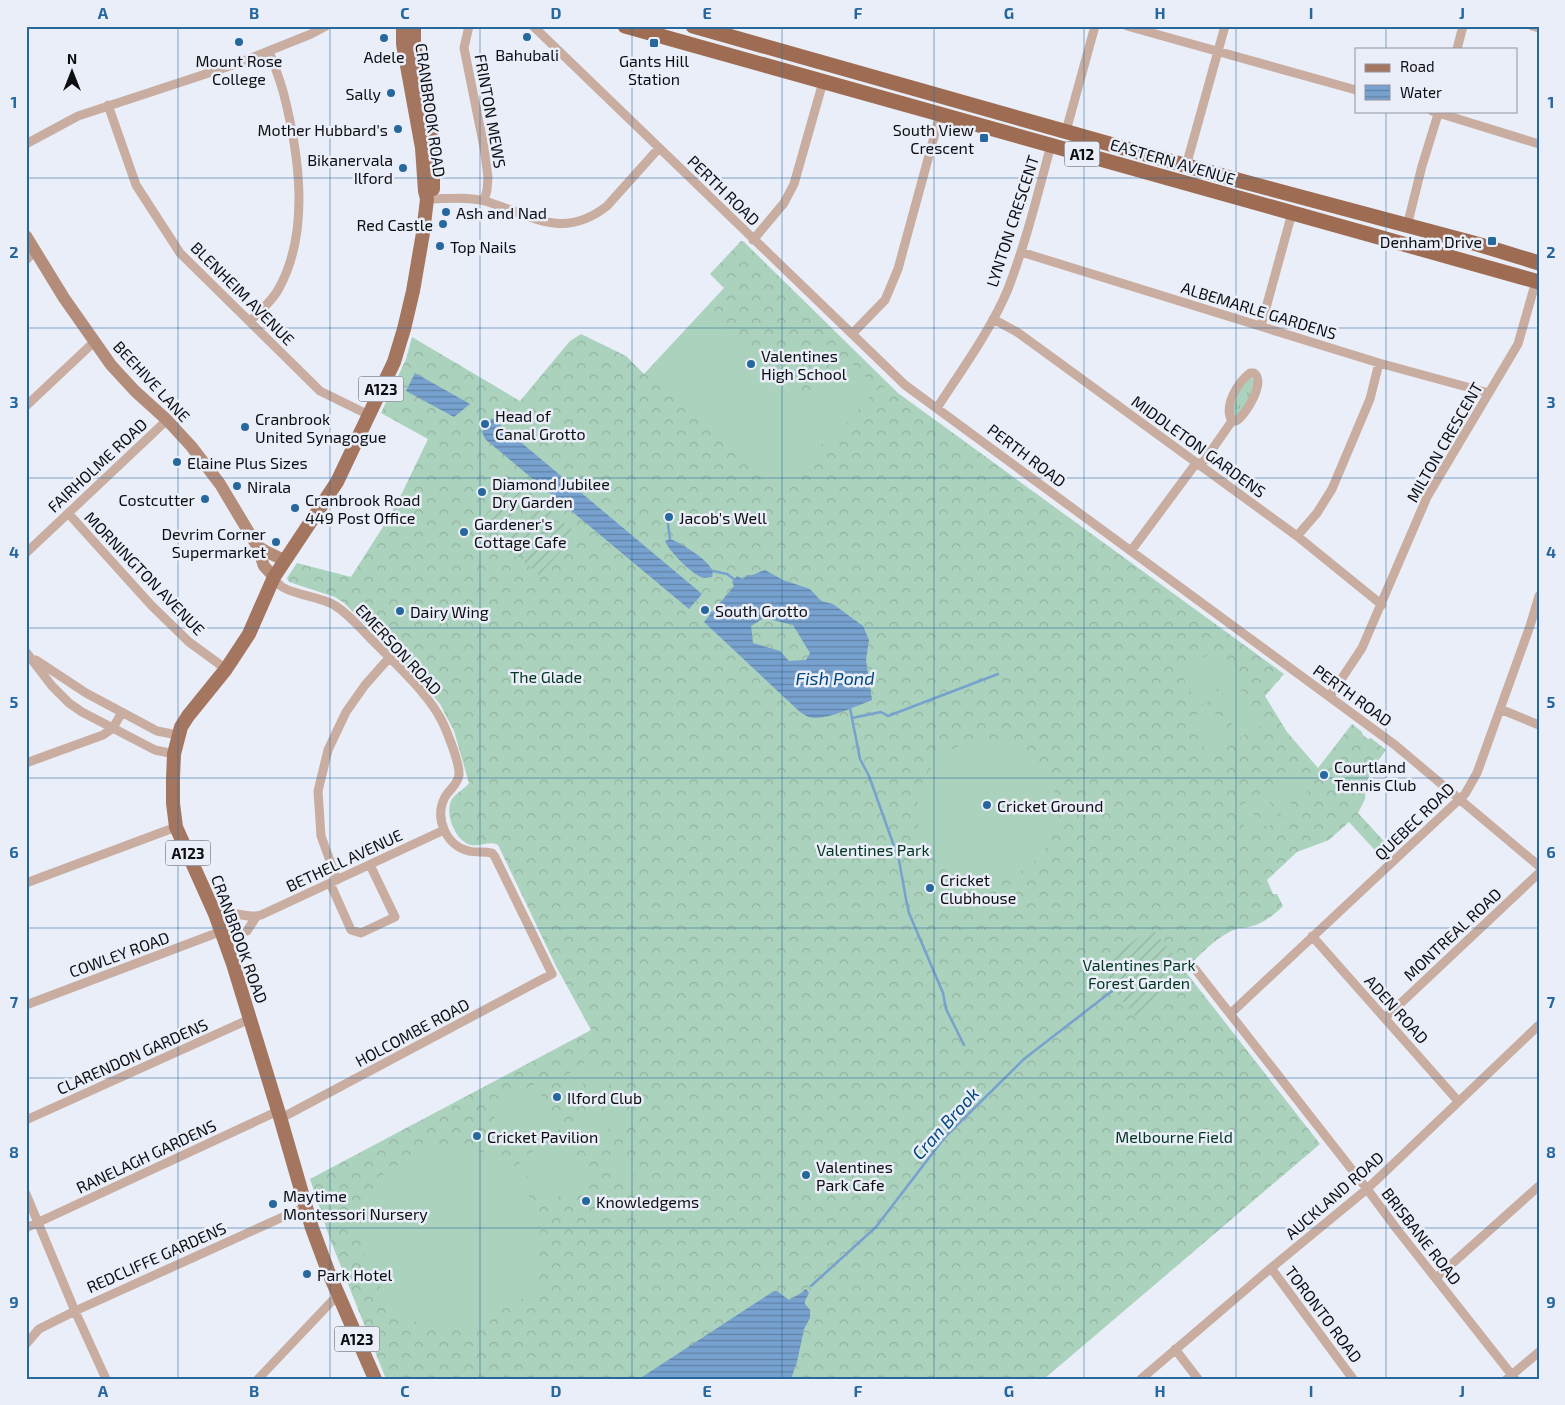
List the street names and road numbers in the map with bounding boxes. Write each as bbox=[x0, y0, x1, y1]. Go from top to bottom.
street label: CRANBROOK ROAD bbox=[412, 42, 450, 178]
street label: FRINTON MEWS bbox=[472, 52, 510, 170]
street label: EASTERN AVENUE bbox=[1108, 134, 1238, 188]
road number: A12 bbox=[1064, 142, 1100, 166]
street label: PERTH ROAD bbox=[684, 151, 764, 229]
street label: LYNTON CRESCENT bbox=[982, 153, 1042, 289]
street label: BLENHEIM AVENUE bbox=[187, 237, 299, 349]
street label: ALBEMARLE GARDENS bbox=[1179, 277, 1339, 343]
street label: BEEHIVE LANE bbox=[110, 337, 194, 425]
road number: A123 bbox=[358, 376, 404, 402]
street label: MILTON CRESCENT bbox=[1402, 379, 1486, 505]
street label: MIDDLETON GARDENS bbox=[1128, 391, 1270, 501]
street label: FAIRHOLME ROAD bbox=[43, 414, 151, 516]
street label: PERTH ROAD bbox=[984, 419, 1070, 491]
street label: MORNINGTON AVENUE bbox=[81, 507, 209, 639]
street label: EMERSON ROAD bbox=[352, 600, 446, 698]
street label: PERTH ROAD bbox=[1310, 660, 1396, 730]
street label: QUEBEC ROAD bbox=[1370, 778, 1458, 864]
street label: BETHELL AVENUE bbox=[283, 825, 405, 895]
road number: A123 bbox=[166, 840, 210, 866]
street label: CRANBROOK ROAD bbox=[208, 872, 272, 1006]
street label: MONTREAL ROAD bbox=[1399, 884, 1505, 984]
street label: COWLEY ROAD bbox=[66, 927, 172, 981]
street label: ADEN ROAD bbox=[1361, 971, 1433, 1047]
street label: HOLCOMBE ROAD bbox=[352, 994, 472, 1070]
street label: CLARENDON GARDENS bbox=[54, 1014, 210, 1098]
street label: RANELAGH GARDENS bbox=[73, 1115, 219, 1197]
street label: AUCKLAND ROAD bbox=[1281, 1147, 1387, 1243]
street label: BRISBANE ROAD bbox=[1378, 1184, 1466, 1288]
street label: REDCLIFFE GARDENS bbox=[83, 1218, 229, 1296]
street label: TORONTO ROAD bbox=[1281, 1262, 1367, 1366]
road number: A123 bbox=[334, 1326, 380, 1352]

